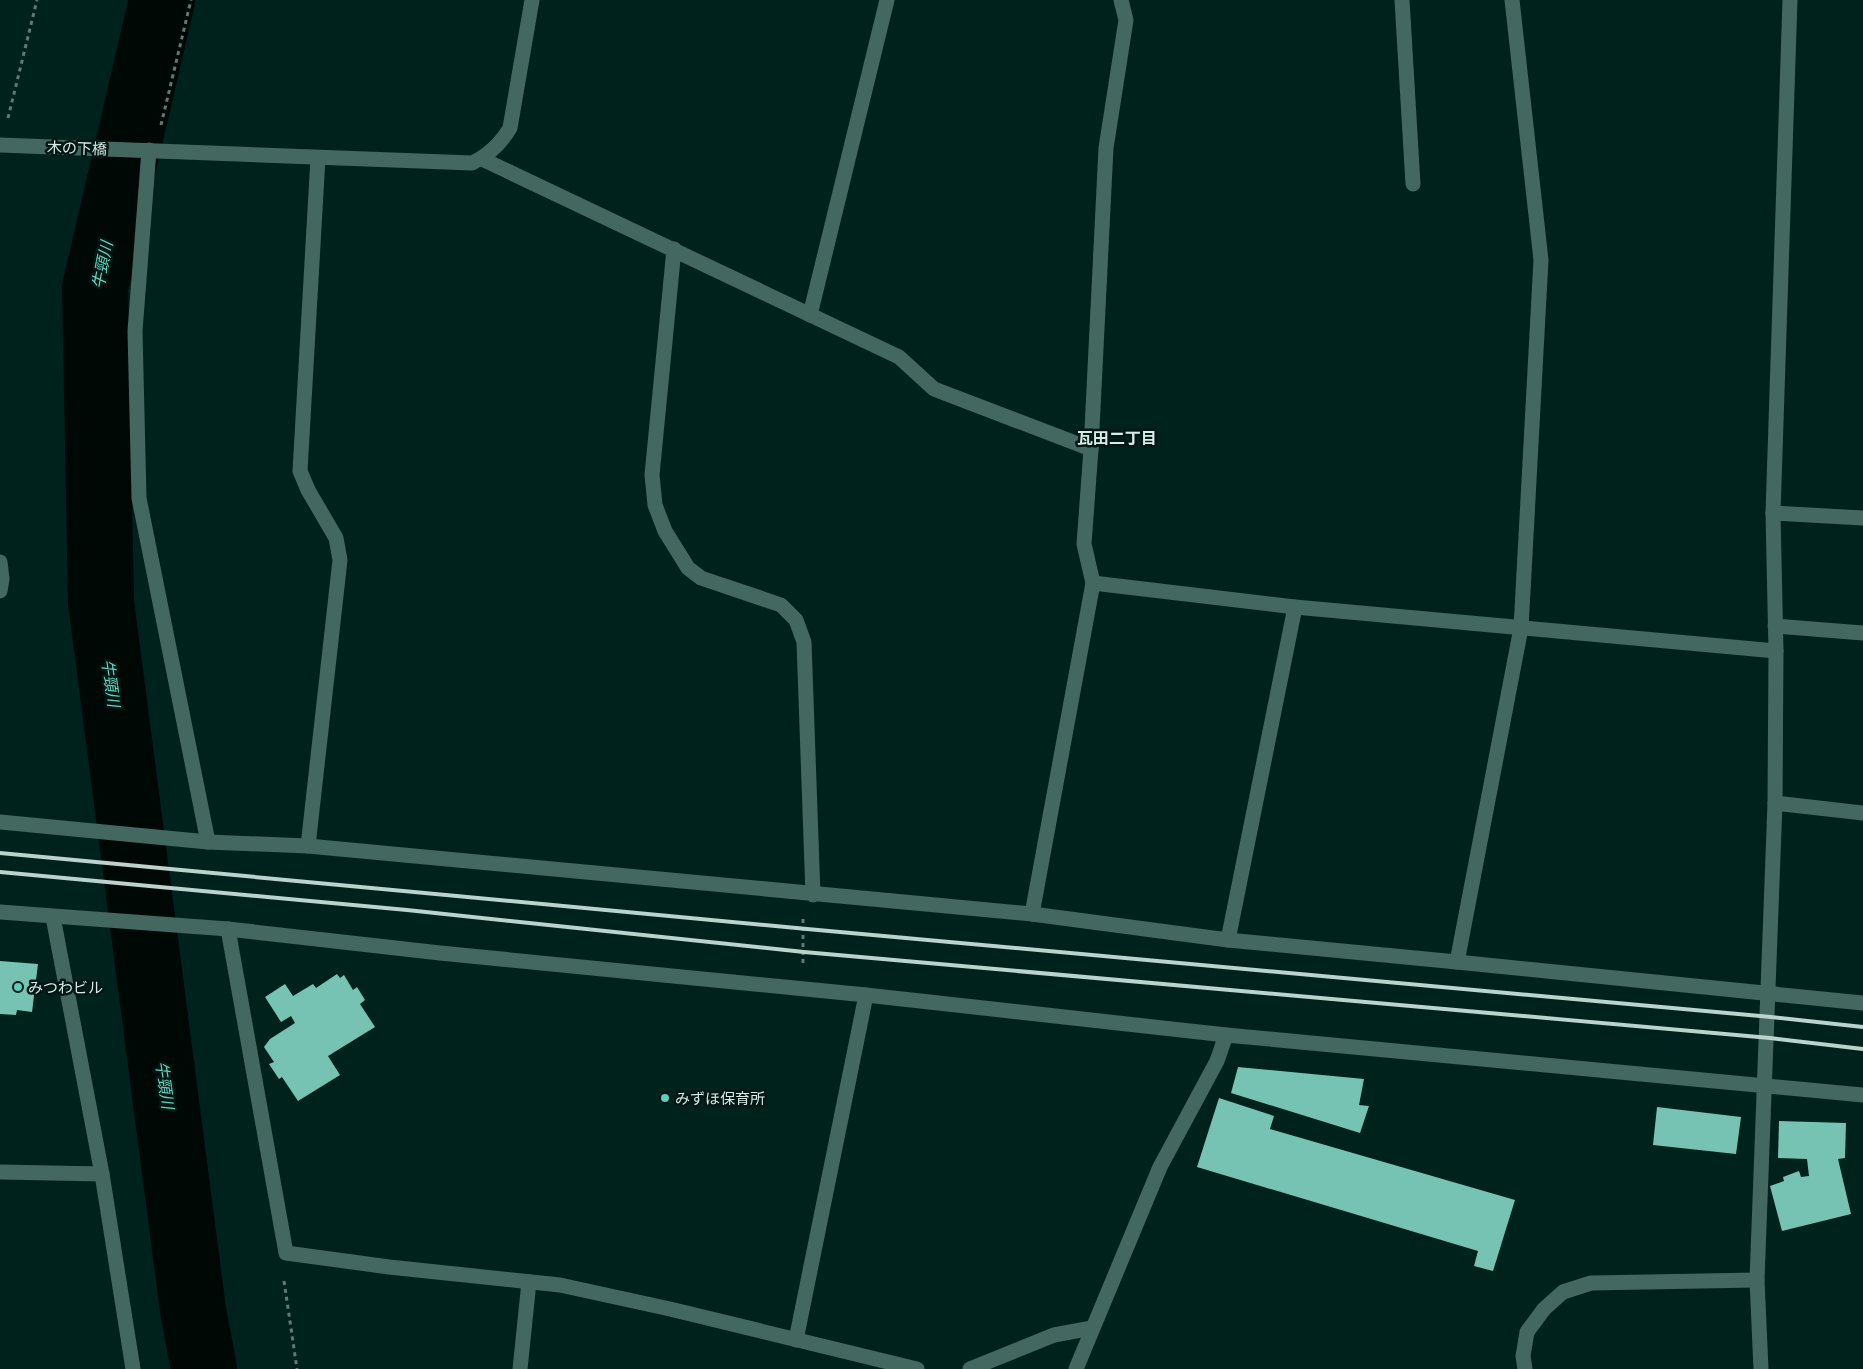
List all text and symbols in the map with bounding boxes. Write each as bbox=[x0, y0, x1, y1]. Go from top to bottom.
street label: 木の下橋 bbox=[47, 136, 107, 160]
water label: 牛頸川 bbox=[87, 237, 118, 291]
district label: 瓦田二丁目 bbox=[1077, 427, 1157, 449]
water label: 牛頸川 bbox=[97, 658, 126, 710]
place label: みつわビル bbox=[28, 977, 103, 998]
marker: みつわビル bbox=[12, 981, 24, 993]
water label: 牛頸川 bbox=[151, 1060, 180, 1112]
place label: みずほ保育所 bbox=[675, 1088, 765, 1109]
marker: みずほ保育所 bbox=[659, 1092, 671, 1104]

